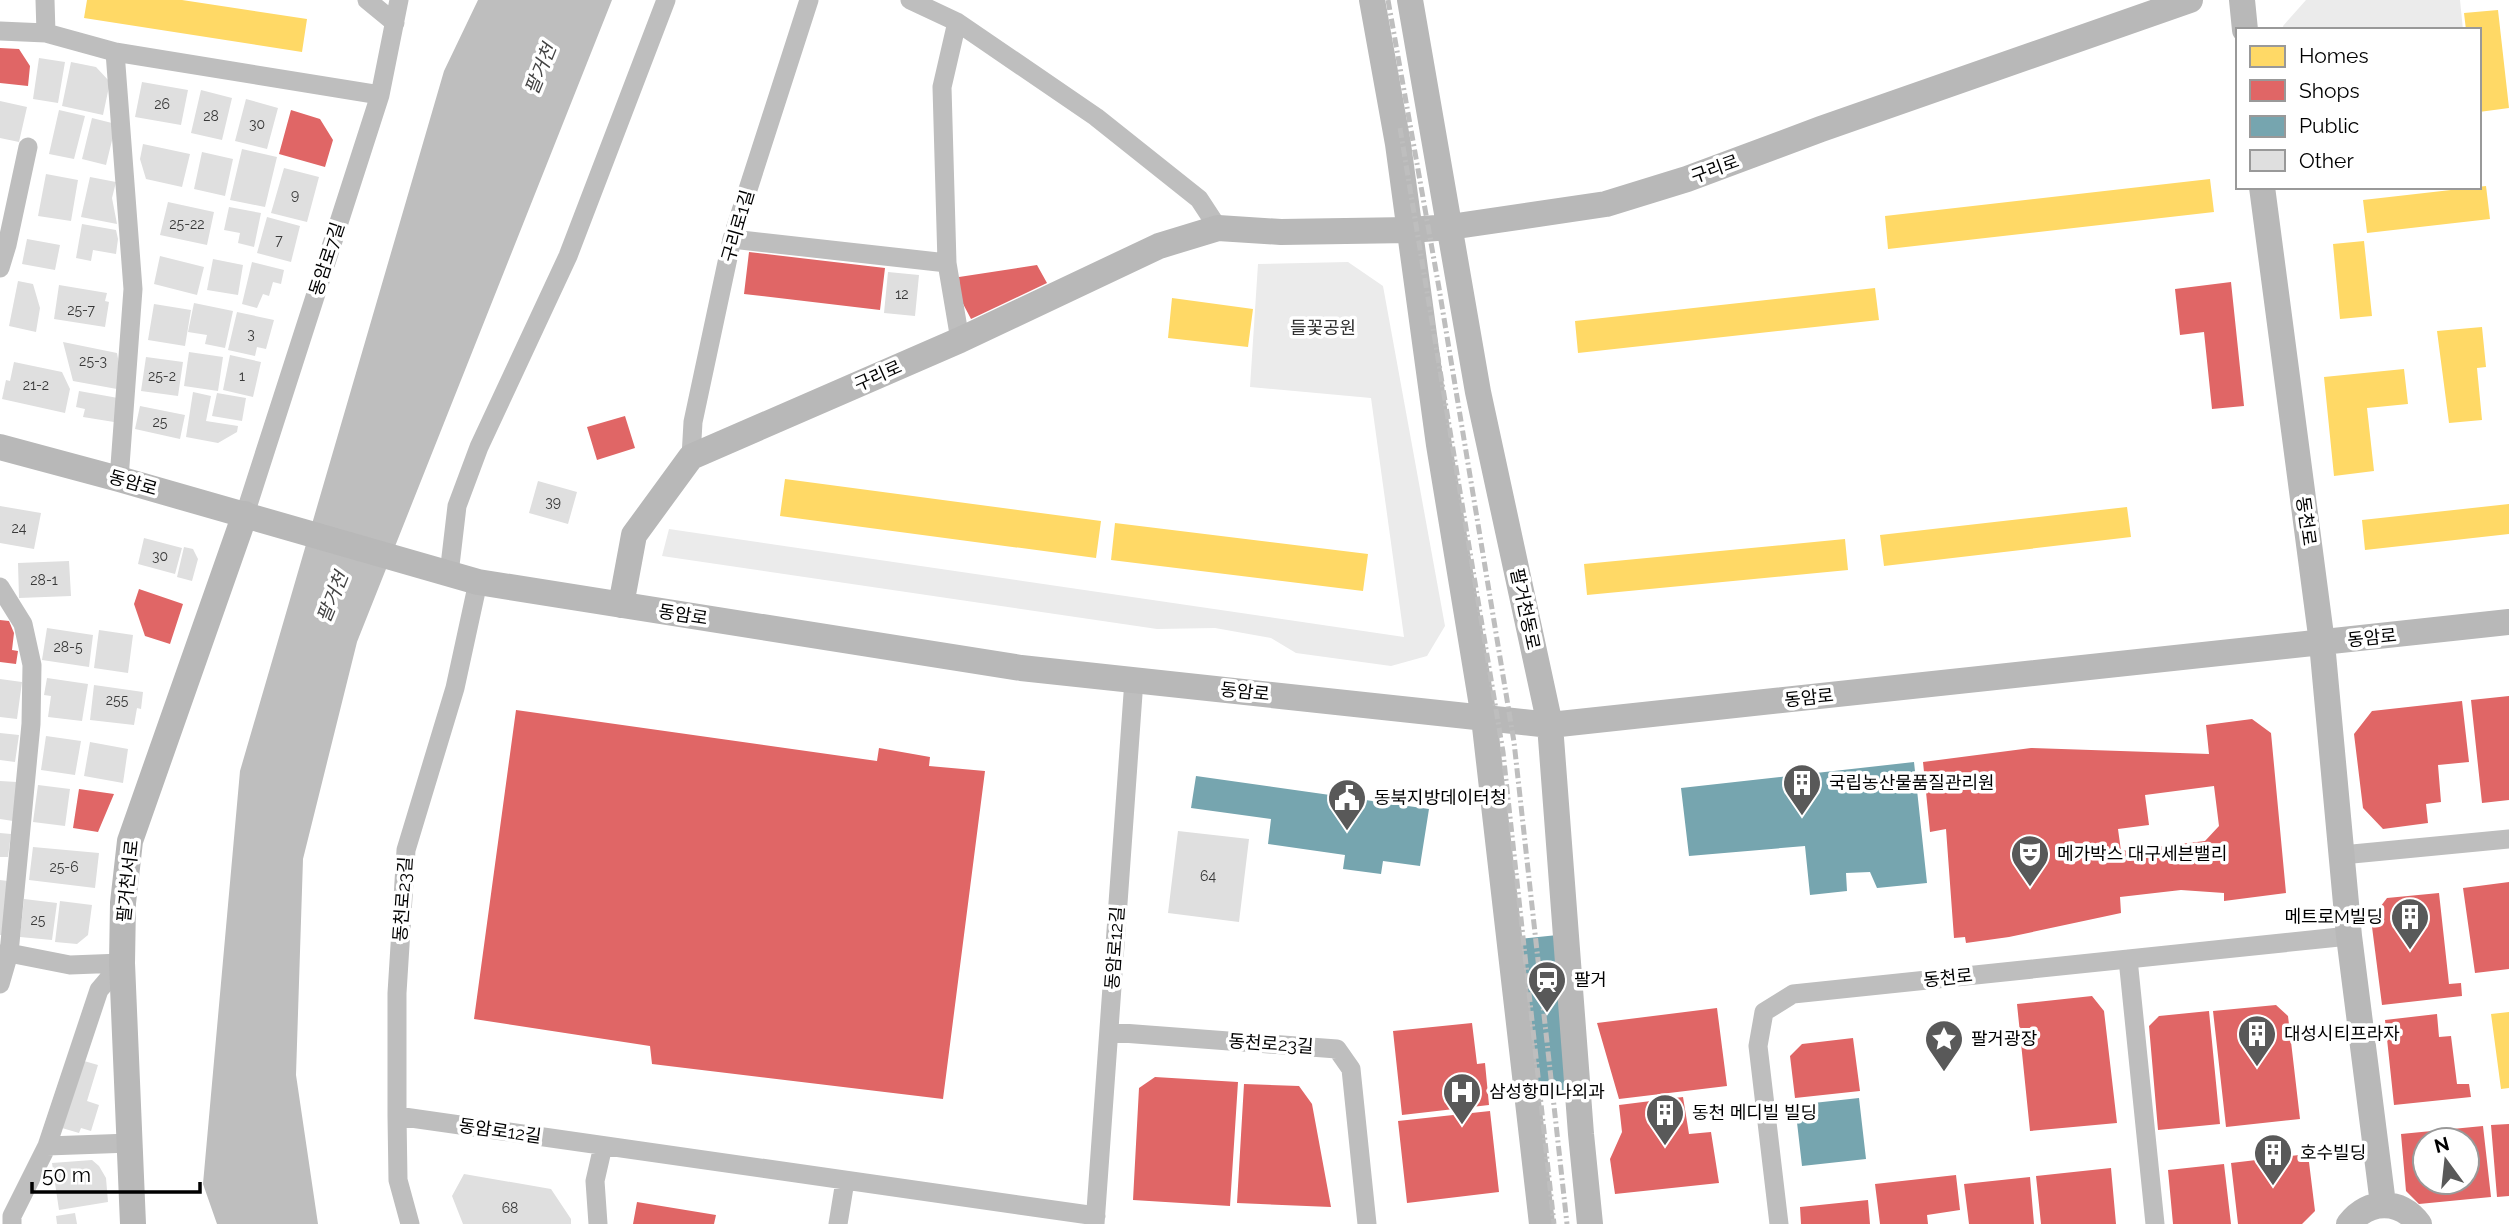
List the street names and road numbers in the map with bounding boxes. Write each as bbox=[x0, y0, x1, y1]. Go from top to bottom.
street label: 구리로 bbox=[1688, 150, 1742, 187]
street label: 구리로1길 bbox=[717, 187, 758, 264]
street label: 동암로7길 bbox=[305, 220, 348, 298]
street label: 구리로 bbox=[851, 356, 905, 395]
street label: 동암로 bbox=[106, 466, 160, 499]
street label: 동천로 bbox=[2293, 495, 2320, 547]
street label: 팔거천동로 bbox=[1507, 566, 1544, 652]
street label: 동암로 bbox=[657, 600, 709, 629]
street label: 동암로 bbox=[2346, 624, 2398, 651]
street label: 동암로 bbox=[1219, 678, 1271, 705]
street label: 동암로 bbox=[1783, 684, 1835, 711]
street label: 팔거천서로 bbox=[113, 839, 142, 923]
street label: 동천로23길 bbox=[389, 856, 416, 942]
street label: 동암로12길 bbox=[1101, 906, 1128, 990]
street label: 동천로 bbox=[1922, 964, 1974, 991]
street label: 동천로23길 bbox=[1228, 1030, 1314, 1057]
street label: 동암로12길 bbox=[457, 1114, 543, 1147]

